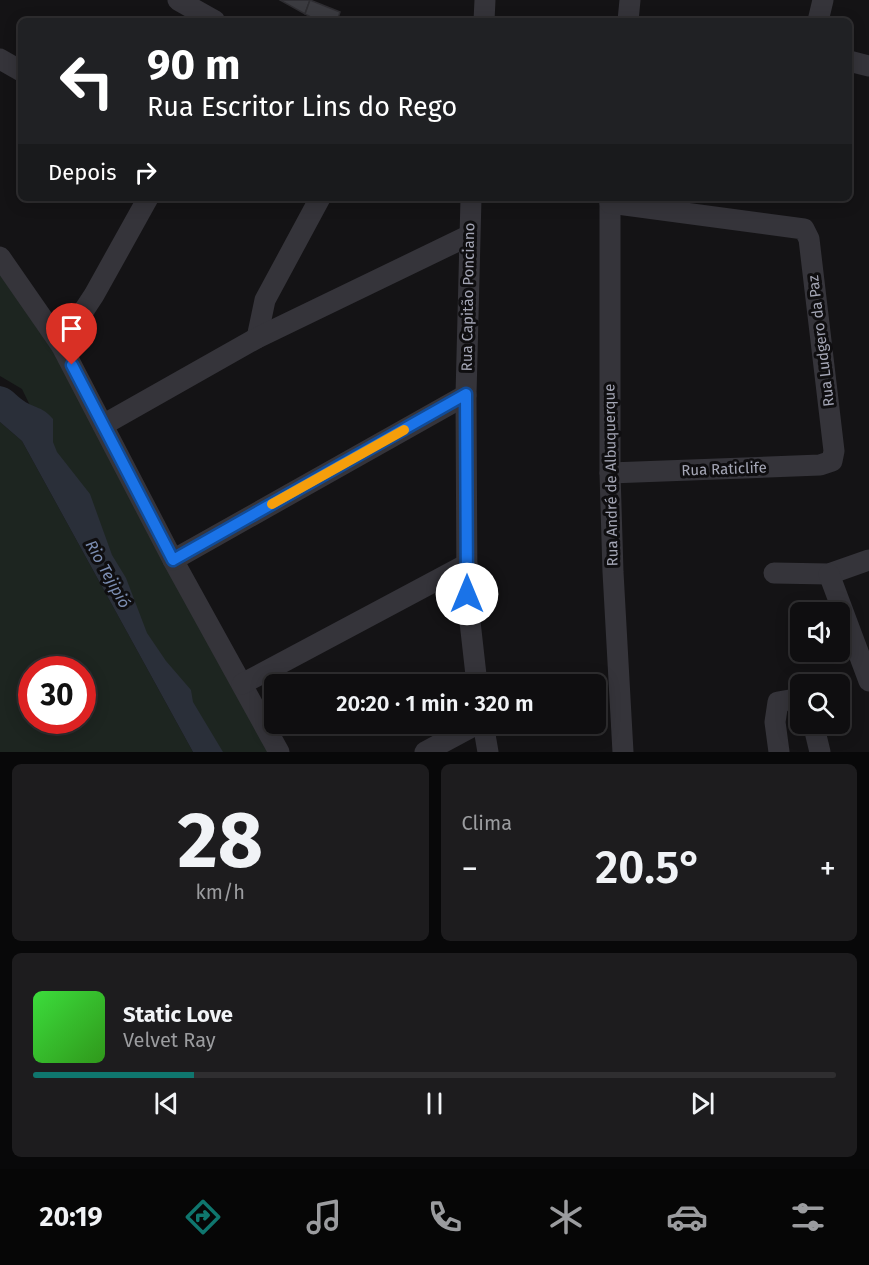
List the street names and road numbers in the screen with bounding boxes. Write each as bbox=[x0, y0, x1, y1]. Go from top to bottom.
street label: Rua Capitão Ponciano bbox=[458, 223, 478, 371]
street label: Rua Ludgero da Paz bbox=[804, 274, 838, 408]
street label: Rua André de Albuquerque bbox=[600, 384, 622, 566]
street label: Rua Raticlife bbox=[681, 459, 767, 479]

